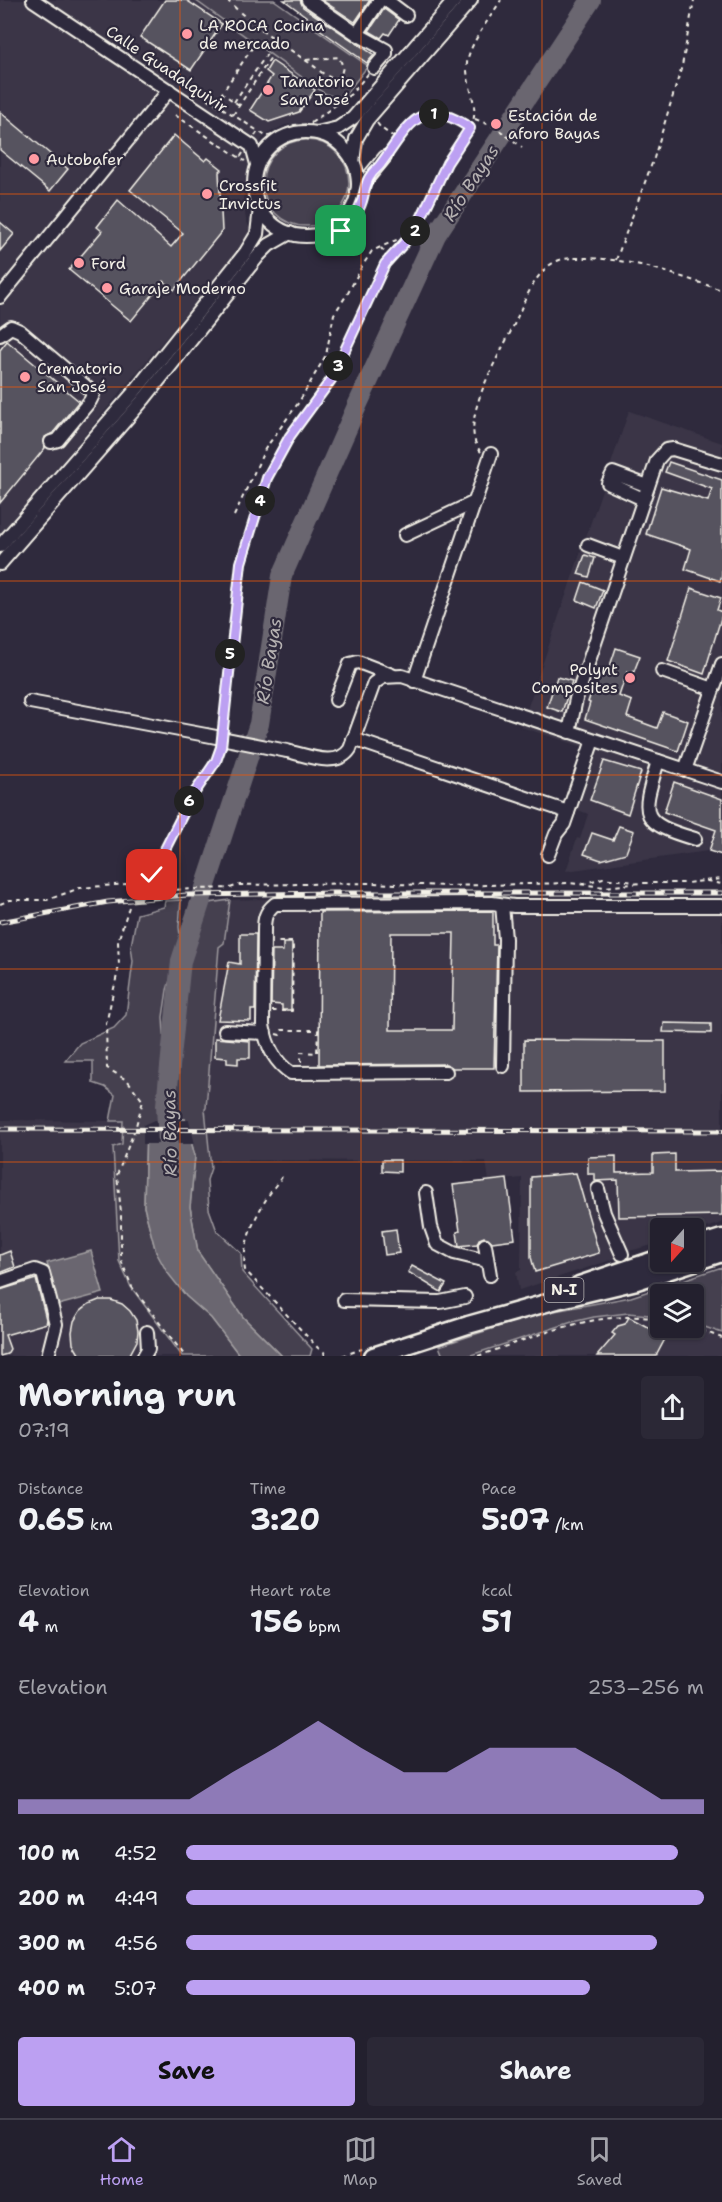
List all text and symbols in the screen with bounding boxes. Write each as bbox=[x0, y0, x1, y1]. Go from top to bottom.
place label: LA ROCA Cocina de mercado bbox=[199, 15, 324, 54]
street label: Calle Guadalquivir bbox=[102, 20, 232, 118]
marker: LA ROCA Cocina de mercado bbox=[180, 27, 194, 41]
place label: Tanatorio San José bbox=[280, 71, 354, 110]
marker: Tanatorio San José bbox=[261, 83, 275, 97]
pin: 1 bbox=[419, 99, 449, 129]
text: 1 bbox=[430, 103, 438, 124]
place label: Estación de aforo Bayas bbox=[508, 105, 600, 144]
marker: Estación de aforo Bayas bbox=[489, 117, 503, 131]
water label: Río Bayas bbox=[437, 140, 505, 226]
place label: Autobafer bbox=[46, 149, 123, 170]
marker: Autobafer bbox=[27, 152, 41, 166]
place label: Crossfit Invictus bbox=[219, 175, 281, 214]
marker: Crossfit Invictus bbox=[200, 187, 214, 201]
pin bbox=[315, 205, 366, 256]
icon: arrive bbox=[324, 214, 357, 247]
pin: 2 bbox=[400, 216, 430, 246]
text: 2 bbox=[409, 220, 421, 241]
place label: Ford bbox=[91, 253, 126, 274]
marker: Ford bbox=[72, 256, 86, 270]
place label: Garaje Moderno bbox=[119, 278, 246, 299]
marker: Garaje Moderno bbox=[100, 281, 114, 295]
pin: 3 bbox=[323, 351, 353, 381]
text: 3 bbox=[332, 355, 344, 376]
place label: Crematorio San José bbox=[37, 358, 122, 397]
marker: Crematorio San José bbox=[18, 370, 32, 384]
pin: 4 bbox=[245, 486, 275, 516]
text: 4 bbox=[254, 490, 266, 511]
water label: Río Bayas bbox=[250, 616, 288, 706]
pin: 5 bbox=[215, 639, 245, 669]
text: 5 bbox=[225, 643, 235, 664]
place label: Polynt Composites bbox=[531, 659, 618, 698]
marker: Polynt Composites bbox=[623, 671, 637, 685]
pin: 6 bbox=[174, 786, 204, 816]
text: 6 bbox=[183, 790, 195, 811]
pin bbox=[126, 849, 177, 900]
icon: check bbox=[135, 858, 168, 891]
water label: Río Bayas bbox=[157, 1090, 183, 1176]
north arrow bbox=[650, 1218, 704, 1272]
map controls bbox=[650, 1218, 704, 1338]
road number: N-I bbox=[544, 1278, 584, 1302]
button: layers bbox=[650, 1284, 704, 1338]
text: Morning run bbox=[18, 1372, 236, 1417]
button: share bbox=[641, 1376, 704, 1439]
text: 07:19 bbox=[18, 1417, 70, 1443]
text: Distance bbox=[18, 1478, 84, 1499]
text: Time bbox=[250, 1478, 286, 1499]
text: Pace bbox=[481, 1478, 517, 1499]
text: 0.65 bbox=[18, 1499, 85, 1540]
text: 3:20 bbox=[250, 1499, 320, 1540]
text: 5:07 bbox=[481, 1499, 550, 1540]
text: km bbox=[85, 1514, 113, 1535]
text: /km bbox=[550, 1514, 584, 1535]
text: Elevation bbox=[18, 1580, 90, 1601]
text: Heart rate bbox=[250, 1580, 331, 1601]
text: kcal bbox=[481, 1580, 512, 1601]
text: 4 bbox=[18, 1601, 39, 1642]
text: 156 bbox=[250, 1601, 303, 1642]
text: 51 bbox=[481, 1601, 513, 1642]
text: m bbox=[39, 1616, 58, 1637]
text: bpm bbox=[303, 1616, 341, 1637]
text: Elevation bbox=[18, 1674, 108, 1700]
text: 253–256 m bbox=[587, 1674, 704, 1700]
text: 100 m bbox=[18, 1840, 80, 1866]
text: 4:52 bbox=[114, 1840, 157, 1866]
text: 200 m bbox=[18, 1885, 85, 1911]
text: 4:49 bbox=[114, 1885, 159, 1911]
text: 300 m bbox=[18, 1930, 85, 1956]
text: 4:56 bbox=[114, 1930, 158, 1956]
text: 400 m bbox=[18, 1975, 85, 2001]
text: 5:07 bbox=[114, 1975, 157, 2001]
button: Save bbox=[18, 2037, 355, 2106]
button: Share bbox=[367, 2037, 704, 2106]
tab: Home bbox=[100, 2133, 144, 2190]
tab: Map bbox=[343, 2133, 377, 2190]
tab: Saved bbox=[577, 2133, 622, 2190]

